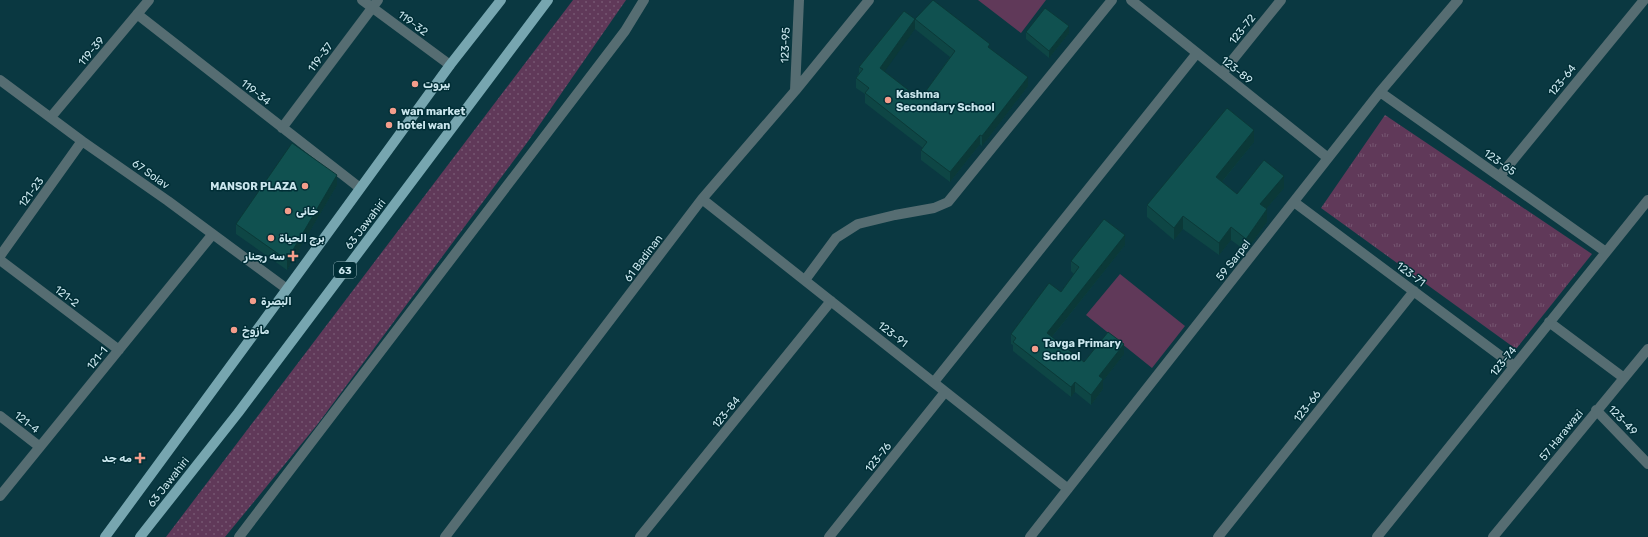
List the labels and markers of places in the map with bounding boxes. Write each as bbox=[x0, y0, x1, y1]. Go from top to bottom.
place label: بیروت bbox=[423, 78, 450, 91]
marker: بیروت bbox=[410, 79, 420, 89]
place label: Kashma Secondary School bbox=[896, 88, 995, 114]
marker: Kashma Secondary School bbox=[883, 95, 893, 105]
place label: wan market bbox=[401, 105, 465, 118]
marker: wan market bbox=[388, 106, 398, 116]
place label: hotel wan bbox=[397, 119, 450, 132]
marker: hotel wan bbox=[384, 120, 394, 130]
place label: MANSOR PLAZA bbox=[210, 180, 297, 193]
marker: MANSOR PLAZA bbox=[300, 181, 310, 191]
place label: خانی bbox=[296, 205, 318, 218]
marker: خانی bbox=[283, 206, 293, 216]
place label: برج الحياة bbox=[279, 232, 325, 246]
marker: برج الحياة bbox=[266, 233, 276, 243]
place label: سه رچنار bbox=[243, 250, 285, 263]
marker: سه رچنار bbox=[288, 251, 298, 261]
place label: البصرة bbox=[261, 295, 292, 308]
marker: البصرة bbox=[248, 296, 258, 306]
place label: مازوخ bbox=[242, 324, 269, 338]
marker: مازوخ bbox=[229, 325, 239, 335]
place label: Tavga Primary School bbox=[1043, 337, 1122, 363]
marker: Tavga Primary School bbox=[1030, 344, 1040, 354]
place label: مه جد bbox=[102, 452, 132, 465]
marker: مه جد bbox=[135, 453, 145, 463]

